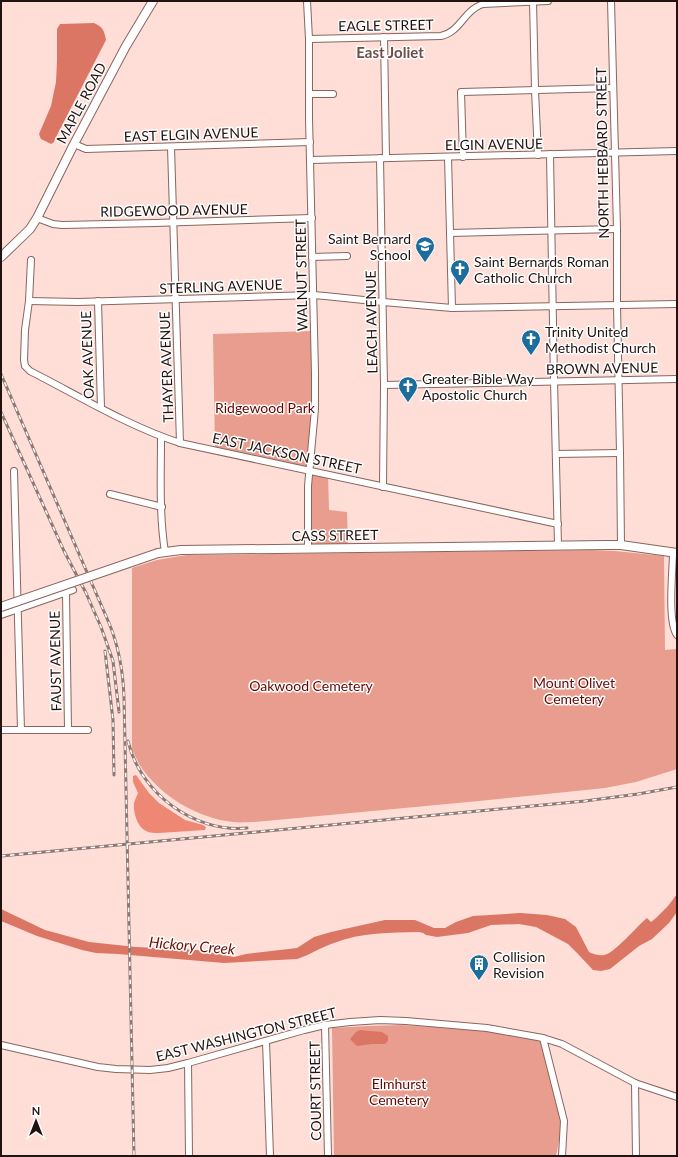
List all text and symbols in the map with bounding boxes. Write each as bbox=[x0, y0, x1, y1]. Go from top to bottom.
street label: EAGLE STREET bbox=[338, 16, 435, 34]
district label: East Joliet bbox=[356, 43, 424, 61]
street label: MAPLE ROAD bbox=[52, 60, 110, 146]
street label: NORTH HEBBARD STREET bbox=[592, 67, 612, 239]
street label: EAST ELGIN AVENUE bbox=[123, 123, 259, 145]
street label: ELGIN AVENUE bbox=[445, 135, 543, 153]
street label: RIDGEWOOD AVENUE bbox=[100, 200, 248, 220]
street label: WALNUT STREET bbox=[292, 218, 310, 331]
place label: Saint Bernard School bbox=[328, 230, 411, 263]
school or university icon: Saint Bernard School bbox=[414, 235, 436, 263]
place label: Saint Bernards Roman Catholic Church bbox=[474, 253, 609, 286]
church icon: Saint Bernards Roman Catholic Church bbox=[449, 258, 471, 286]
street label: LEACH AVENUE bbox=[362, 270, 380, 374]
street label: STERLING AVENUE bbox=[159, 275, 283, 297]
street label: OAK AVENUE bbox=[77, 311, 97, 399]
street label: THAYER AVENUE bbox=[156, 311, 176, 423]
place label: Trinity United Methodist Church bbox=[545, 323, 656, 356]
church icon: Trinity United Methodist Church bbox=[520, 328, 542, 356]
street label: BROWN AVENUE bbox=[546, 359, 658, 377]
place label: Greater Bible Way Apostolic Church bbox=[422, 370, 535, 403]
church icon: Greater Bible Way Apostolic Church bbox=[397, 375, 419, 403]
park label: Ridgewood Park bbox=[215, 399, 316, 416]
street label: EAST JACKSON STREET bbox=[211, 429, 364, 477]
street label: CASS STREET bbox=[292, 526, 379, 544]
street label: FAUST AVENUE bbox=[46, 611, 64, 711]
park label: Mount Olivet Cemetery bbox=[533, 674, 615, 707]
park label: Oakwood Cemetery bbox=[249, 677, 374, 694]
water label: Hickory Creek bbox=[148, 932, 237, 958]
place label: Collision Revision bbox=[493, 948, 545, 981]
building icon: Collision Revision bbox=[468, 953, 490, 981]
street label: EAST WASHINGTON STREET bbox=[154, 1003, 339, 1065]
street label: COURT STREET bbox=[306, 1040, 324, 1141]
park label: Elmhurst Cemetery bbox=[369, 1075, 430, 1108]
north arrow bbox=[16, 1101, 56, 1141]
text: N bbox=[32, 1104, 40, 1117]

